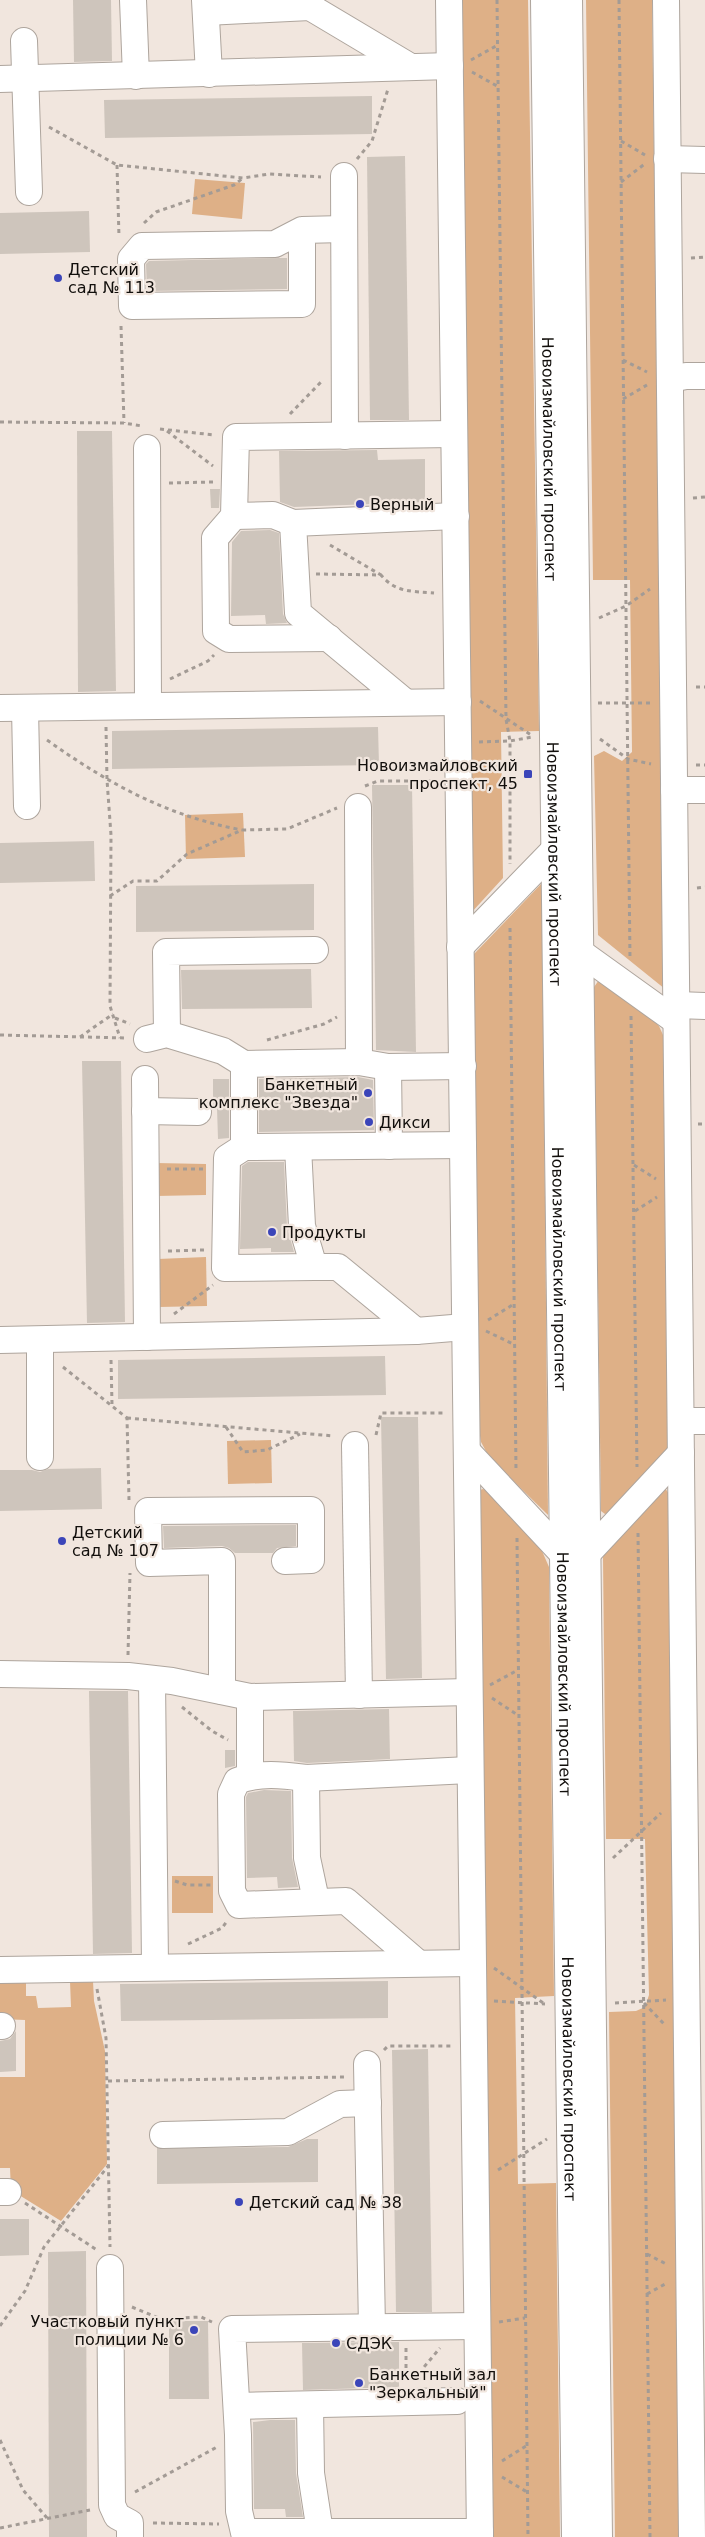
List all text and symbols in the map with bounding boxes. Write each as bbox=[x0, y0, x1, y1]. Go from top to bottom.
place label: Детский сад № 113 bbox=[68, 260, 155, 297]
marker: Детский сад № 113 bbox=[52, 272, 64, 284]
street label: Новоизмайловский проспект bbox=[539, 337, 561, 581]
place label: Верный bbox=[370, 495, 434, 514]
marker: Верный bbox=[354, 498, 366, 510]
street label: Новоизмайловский проспект bbox=[544, 742, 566, 986]
place label: Новоизмайловский проспект, 45 bbox=[357, 756, 518, 793]
marker: Новоизмайловский проспект, 45 bbox=[522, 768, 534, 780]
place label: Банкетный комплекс "Звезда" bbox=[199, 1075, 358, 1112]
marker: Банкетный комплекс "Звезда" bbox=[362, 1087, 374, 1099]
place label: Дикси bbox=[379, 1113, 431, 1132]
marker: Дикси bbox=[363, 1116, 375, 1128]
street label: Новоизмайловский проспект bbox=[549, 1146, 570, 1391]
place label: Продукты bbox=[282, 1223, 366, 1242]
marker: Продукты bbox=[266, 1226, 278, 1238]
place label: Детский сад № 107 bbox=[72, 1523, 159, 1560]
marker: Детский сад № 107 bbox=[56, 1535, 68, 1547]
street label: Новоизмайловский проспект bbox=[553, 1551, 575, 1796]
street label: Новоизмайловский проспект bbox=[558, 1956, 580, 2201]
place label: Детский сад № 38 bbox=[249, 2193, 402, 2212]
marker: Детский сад № 38 bbox=[233, 2196, 245, 2208]
place label: Участковый пункт полиции № 6 bbox=[31, 2312, 184, 2349]
marker: Участковый пункт полиции № 6 bbox=[188, 2324, 200, 2336]
place label: СДЭК bbox=[346, 2334, 393, 2353]
marker: СДЭК bbox=[330, 2337, 342, 2349]
place label: Банкетный зал "Зеркальный" bbox=[369, 2365, 496, 2402]
marker: Банкетный зал "Зеркальный" bbox=[353, 2377, 365, 2389]

